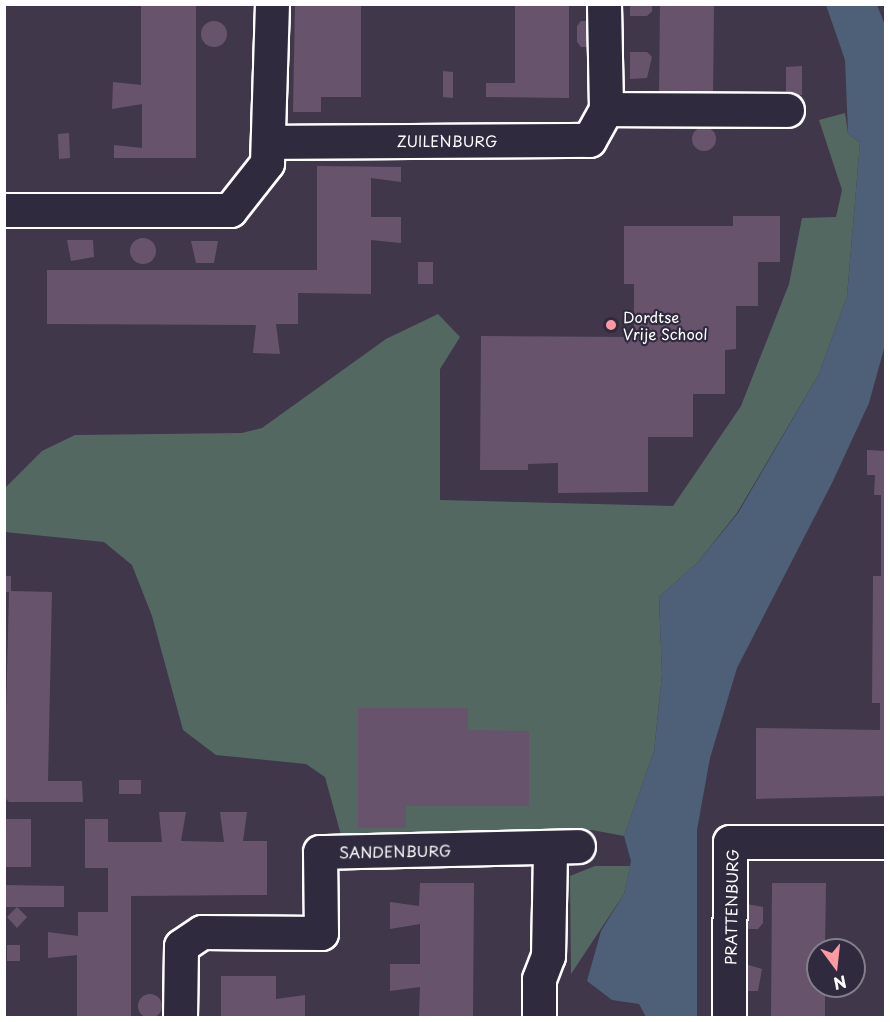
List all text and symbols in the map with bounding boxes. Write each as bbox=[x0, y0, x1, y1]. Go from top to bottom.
street label: ZUILENBURG bbox=[397, 132, 497, 150]
place label: Dordtse Vrije School bbox=[623, 307, 708, 342]
marker: Dordtse Vrije School bbox=[604, 318, 618, 332]
street label: SANDENBURG bbox=[339, 841, 451, 861]
street label: PRATTENBURG bbox=[721, 849, 741, 965]
north arrow bbox=[806, 938, 866, 998]
text: N bbox=[831, 970, 849, 997]

